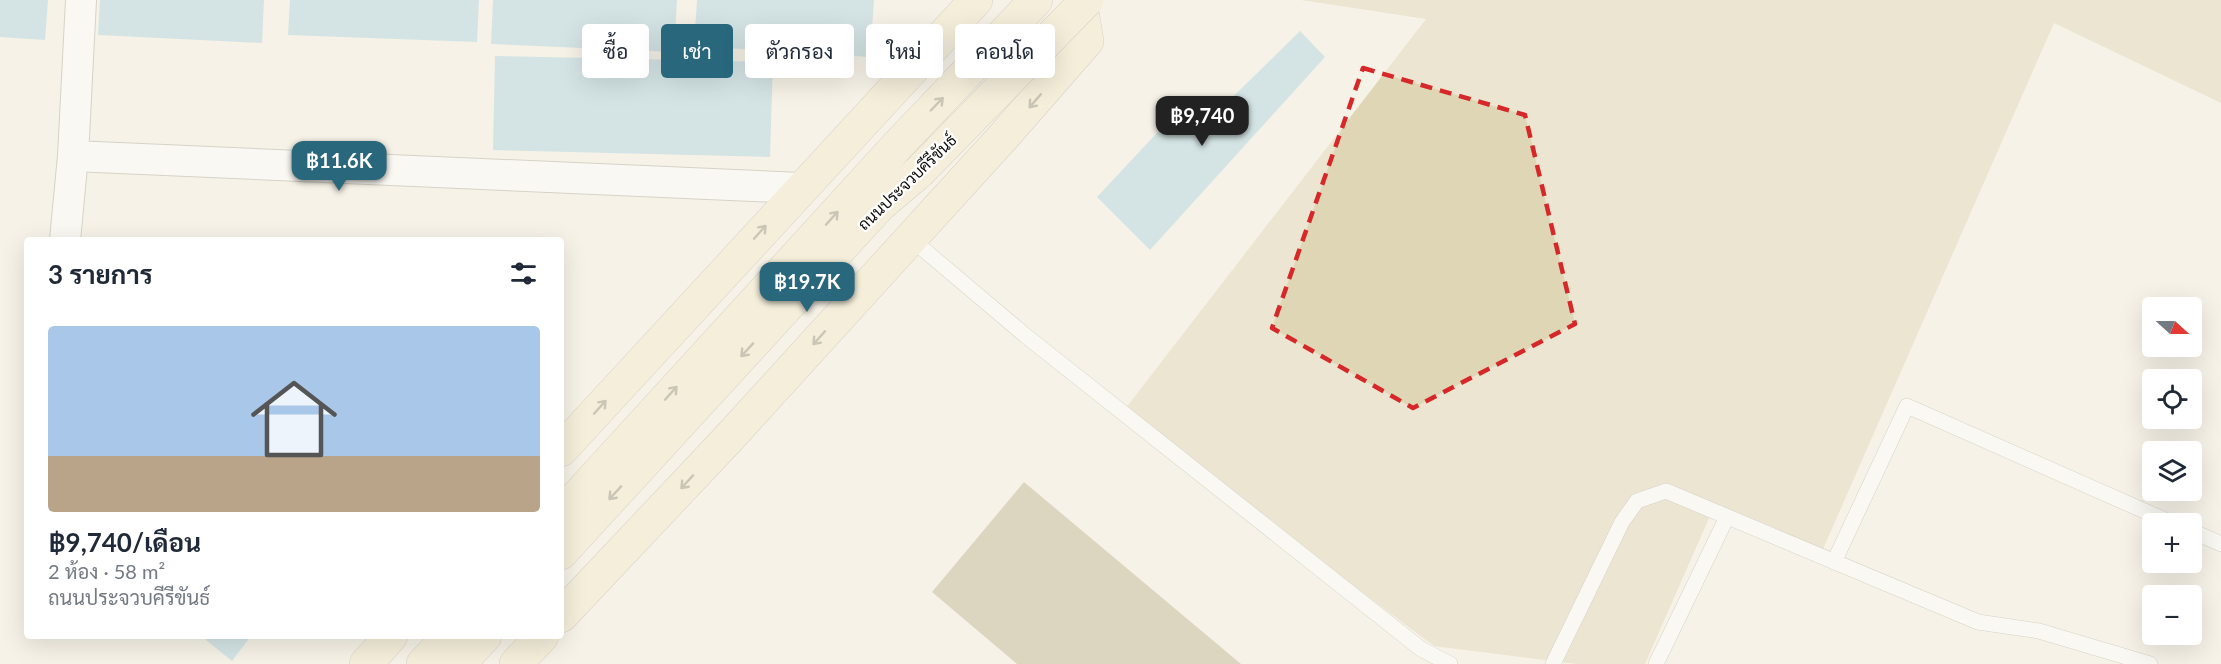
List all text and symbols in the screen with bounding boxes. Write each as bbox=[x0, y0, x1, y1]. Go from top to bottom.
chip: ซื้อ bbox=[582, 24, 649, 78]
chip: เช่า bbox=[661, 24, 733, 78]
chip: ตัวกรอง bbox=[745, 24, 854, 78]
chip: ใหม่ bbox=[866, 24, 943, 78]
chip: คอนโด bbox=[955, 24, 1055, 78]
one-way arrow bbox=[1028, 93, 1042, 108]
one-way arrow bbox=[930, 96, 944, 111]
pin: ฿9,740 bbox=[1153, 96, 1251, 147]
text: ฿9,740 bbox=[1170, 103, 1234, 127]
street label: ถนนประจวบคีรีขันธ์ bbox=[852, 128, 960, 233]
pin: ฿11.6K bbox=[290, 141, 388, 192]
text: ฿11.6K bbox=[306, 148, 372, 172]
one-way arrow bbox=[824, 211, 839, 226]
one-way arrow bbox=[753, 225, 767, 240]
icon: filters bbox=[507, 257, 540, 290]
text: 3 รายการ bbox=[48, 258, 153, 290]
pin: ฿19.7K bbox=[758, 262, 856, 313]
text: ฿19.7K bbox=[774, 269, 840, 293]
north arrow bbox=[2142, 297, 2202, 357]
map controls bbox=[2142, 297, 2202, 645]
one-way arrow bbox=[812, 331, 826, 346]
one-way arrow bbox=[740, 342, 754, 357]
icon: home bbox=[240, 365, 348, 473]
button: locate bbox=[2142, 369, 2202, 429]
one-way arrow bbox=[664, 386, 678, 401]
one-way arrow bbox=[593, 400, 607, 415]
button: layers bbox=[2142, 441, 2202, 501]
one-way arrow bbox=[681, 474, 695, 489]
one-way arrow bbox=[608, 486, 623, 501]
button: + bbox=[2142, 513, 2202, 573]
text: ฿9,740/เดือน bbox=[48, 526, 201, 558]
text: 2 ห้อง · 58 m² bbox=[48, 559, 165, 583]
text: ถนนประจวบคีรีขันธ์ bbox=[48, 585, 210, 609]
button: − bbox=[2142, 585, 2202, 645]

